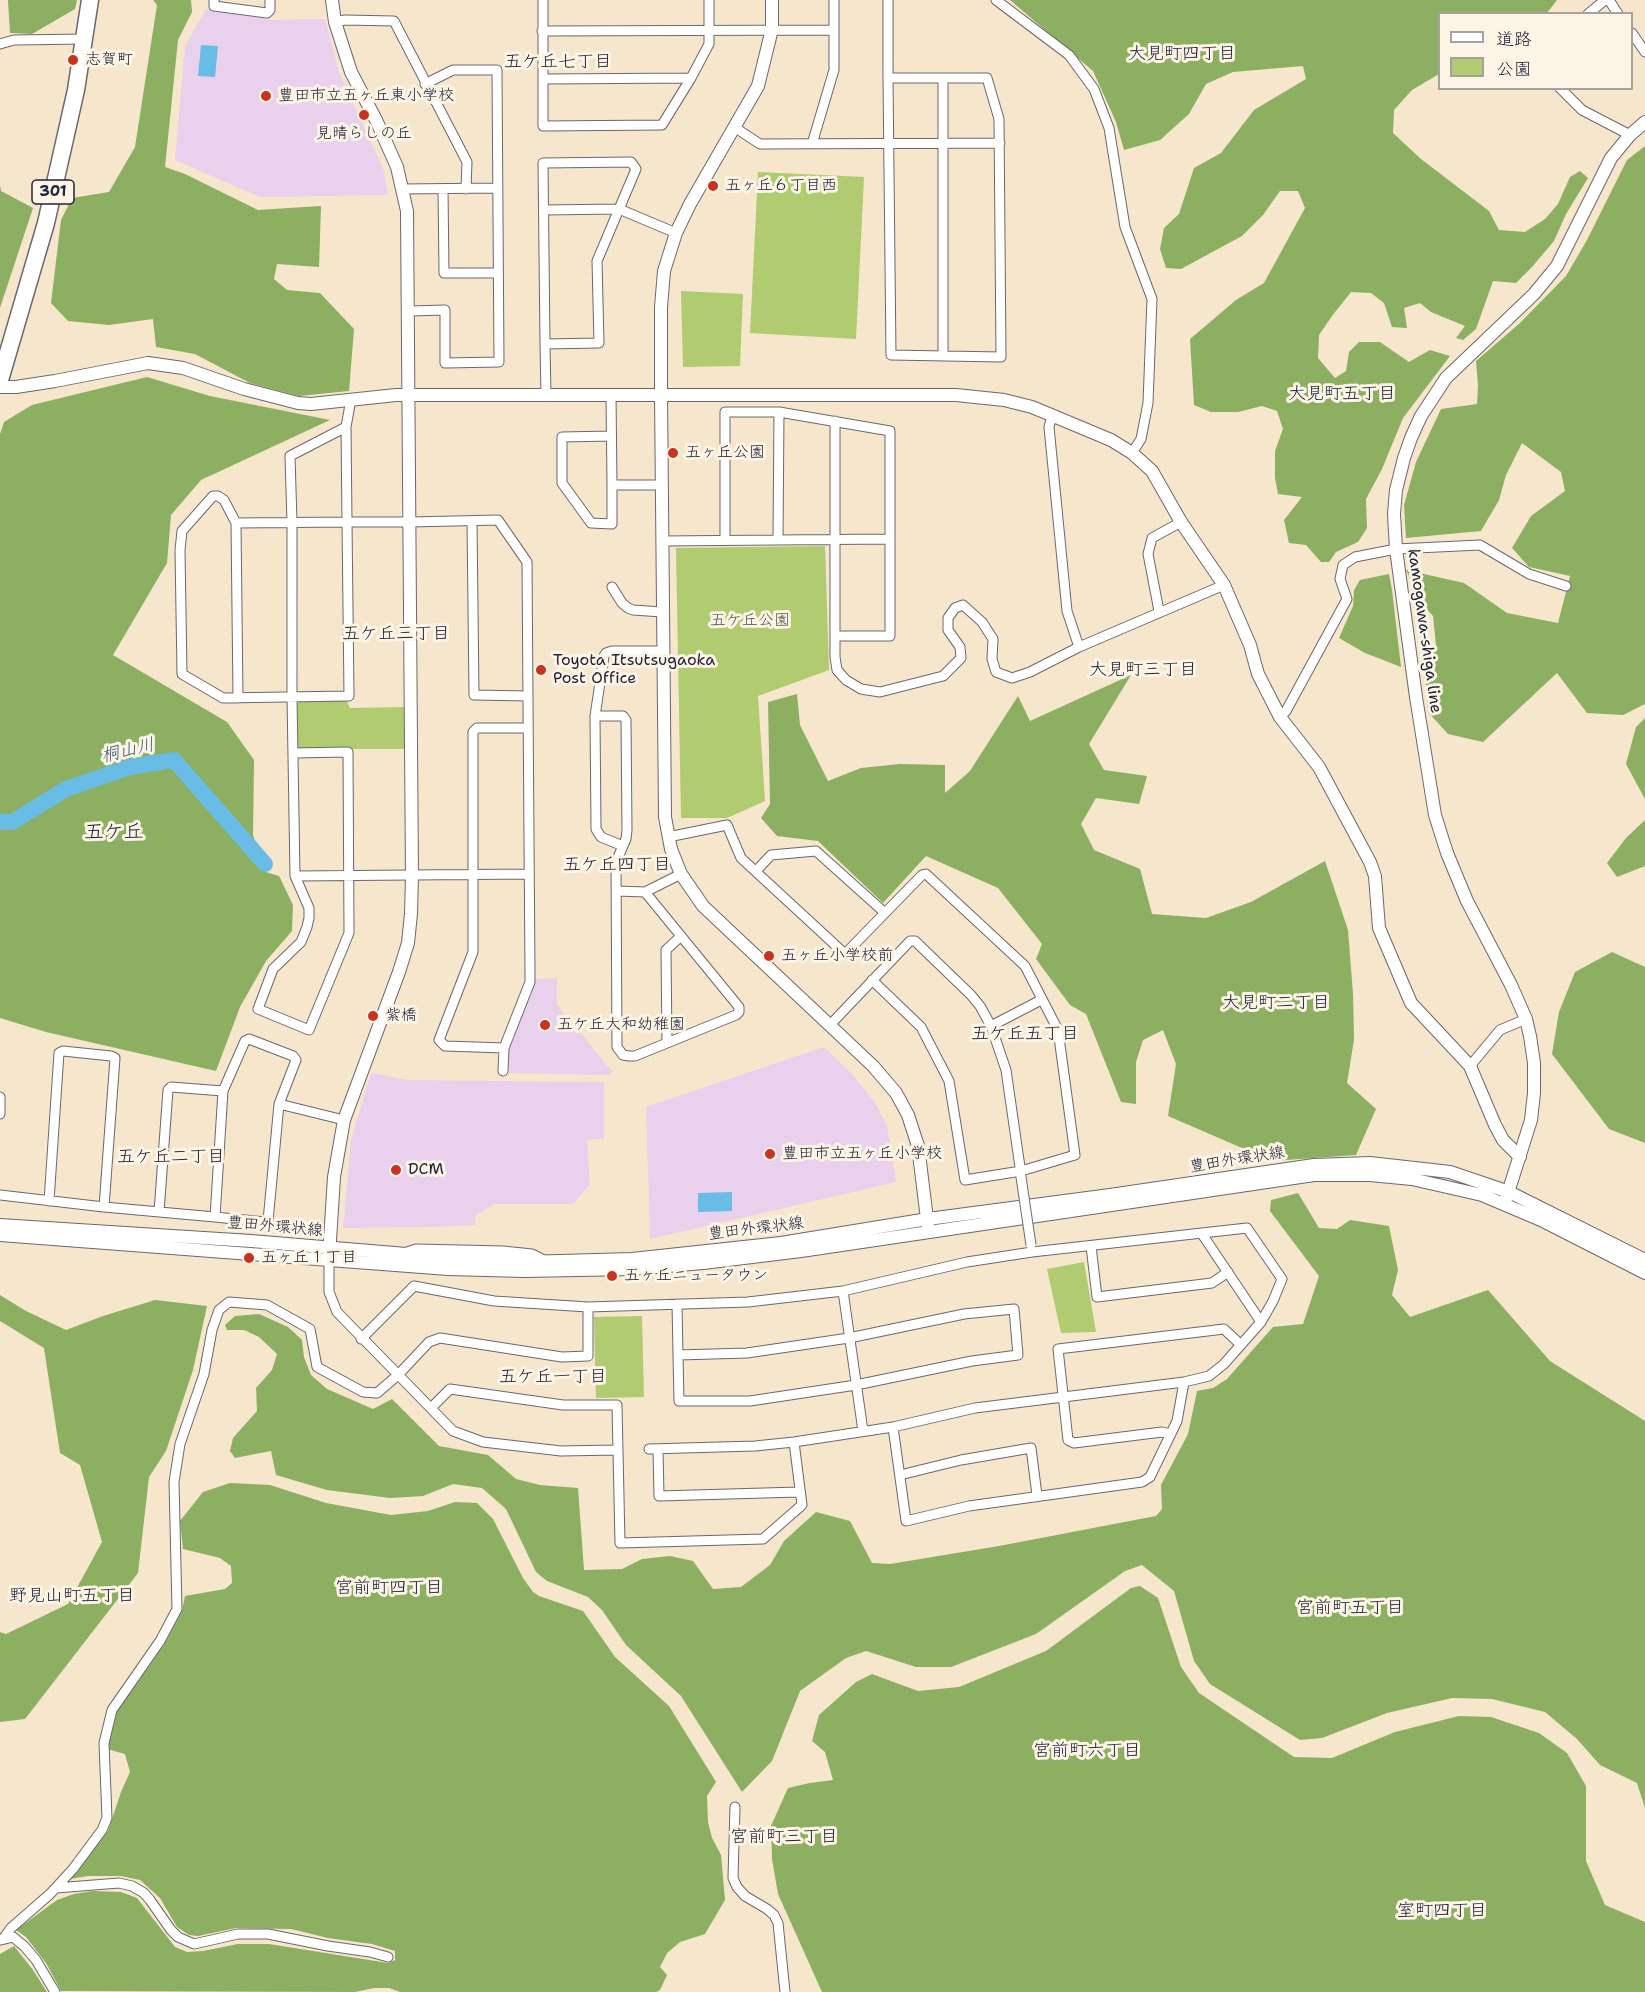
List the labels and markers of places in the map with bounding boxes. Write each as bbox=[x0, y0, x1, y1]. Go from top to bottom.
place label: 志賀町 bbox=[85, 50, 133, 70]
marker: 志賀町 bbox=[66, 53, 80, 67]
place label: 豊田市立五ヶ丘東小学校 bbox=[278, 86, 454, 106]
marker: 豊田市立五ヶ丘東小学校 bbox=[259, 89, 273, 103]
marker: 見晴らしの丘 bbox=[357, 108, 371, 122]
place label: 見晴らしの丘 bbox=[316, 124, 412, 144]
place label: 五ヶ丘６丁目西 bbox=[725, 176, 837, 196]
marker: 五ヶ丘６丁目西 bbox=[706, 179, 720, 193]
place label: 五ヶ丘公園 bbox=[685, 443, 765, 463]
marker: 五ヶ丘公園 bbox=[666, 446, 680, 460]
place label: Toyota Itsutsugaoka Post Office bbox=[553, 651, 715, 689]
marker: Toyota Itsutsugaoka Post Office bbox=[534, 663, 548, 677]
place label: 五ヶ丘小学校前 bbox=[781, 946, 893, 966]
marker: 五ヶ丘小学校前 bbox=[762, 949, 776, 963]
place label: 紫橋 bbox=[385, 1006, 417, 1026]
marker: 紫橋 bbox=[366, 1009, 380, 1023]
place label: 五ケ丘大和幼稚園 bbox=[557, 1015, 685, 1035]
marker: 五ケ丘大和幼稚園 bbox=[538, 1018, 552, 1032]
place label: 豊田市立五ヶ丘小学校 bbox=[782, 1144, 942, 1164]
marker: 豊田市立五ヶ丘小学校 bbox=[763, 1147, 777, 1161]
place label: DCM bbox=[408, 1160, 444, 1180]
marker: DCM bbox=[389, 1163, 403, 1177]
place label: 五ヶ丘１丁目 bbox=[261, 1248, 357, 1268]
marker: 五ヶ丘１丁目 bbox=[242, 1251, 256, 1265]
place label: 五ヶ丘ニュータウン bbox=[624, 1266, 768, 1286]
marker: 五ヶ丘ニュータウン bbox=[605, 1269, 619, 1283]

